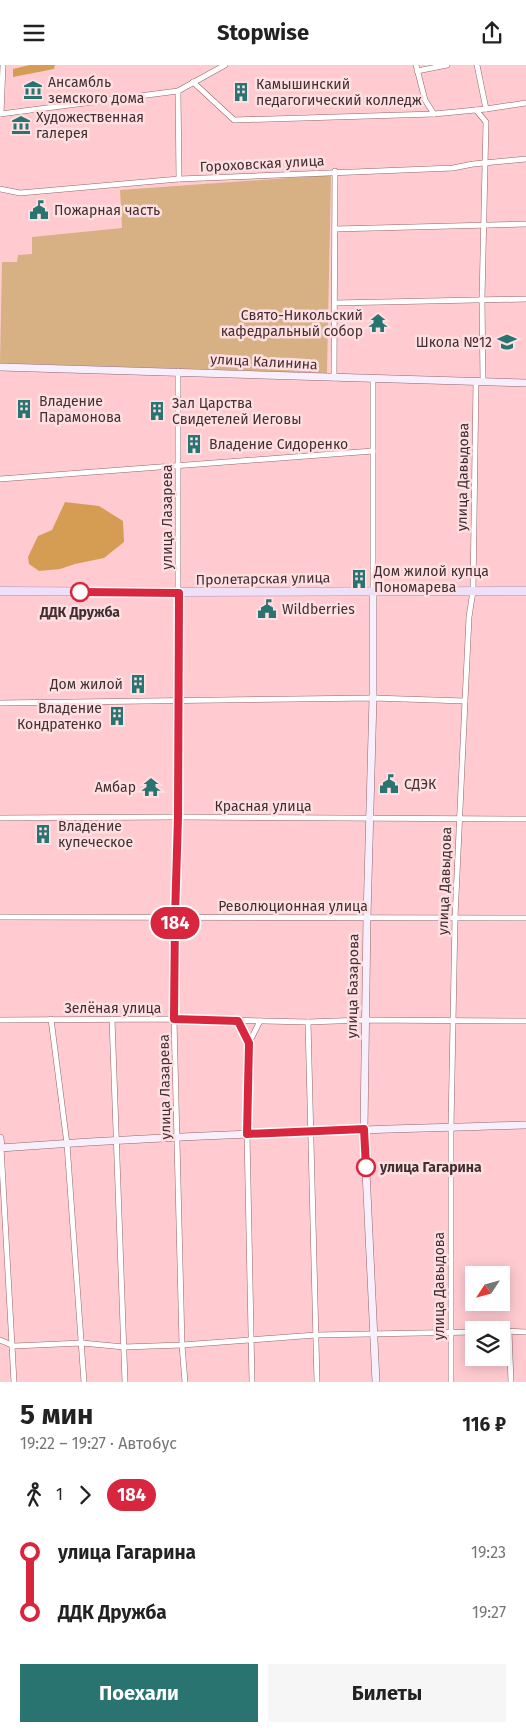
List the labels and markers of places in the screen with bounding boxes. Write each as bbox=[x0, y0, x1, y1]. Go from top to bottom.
place label: Ансамбль земского дома bbox=[48, 74, 145, 107]
place label: Камышинский педагогический колледж bbox=[256, 76, 422, 109]
museum icon: Ансамбль земского дома bbox=[22, 79, 44, 101]
building icon: Камышинский педагогический колледж bbox=[230, 81, 252, 103]
place label: Художественная галерея bbox=[36, 109, 144, 142]
museum icon: Художественная галерея bbox=[10, 114, 32, 136]
public building icon: Пожарная часть bbox=[28, 199, 50, 221]
place label: Пожарная часть bbox=[54, 202, 160, 219]
place label: Свято-Никольский кафедральный собор bbox=[221, 307, 363, 340]
temple icon: Свято-Никольский кафедральный собор bbox=[367, 312, 389, 334]
school or university icon: Школа №12 bbox=[496, 331, 518, 353]
place label: Школа №12 bbox=[416, 334, 492, 351]
place label: Владение Парамонова bbox=[39, 393, 121, 426]
place label: Зал Царства Свидетелей Иеговы bbox=[172, 395, 301, 428]
building icon: Владение Парамонова bbox=[13, 398, 35, 420]
building icon: Зал Царства Свидетелей Иеговы bbox=[146, 400, 168, 422]
building icon: Владение Сидоренко bbox=[183, 433, 205, 455]
place label: Владение Сидоренко bbox=[209, 436, 348, 453]
place label: Дом жилой купца Пономарева bbox=[373, 563, 489, 596]
building icon: Дом жилой купца Пономарева bbox=[348, 568, 370, 590]
marker: ДДК Дружба bbox=[70, 582, 90, 602]
public building icon: Wildberries bbox=[256, 598, 278, 620]
place label: Wildberries bbox=[282, 601, 355, 618]
place label: ДДК Дружба bbox=[39, 604, 120, 621]
building icon: Дом жилой bbox=[127, 673, 149, 695]
place label: Дом жилой bbox=[49, 676, 123, 693]
place label: Владение Кондратенко bbox=[17, 700, 102, 733]
building icon: Владение Кондратенко bbox=[106, 705, 128, 727]
public building icon: СДЭК bbox=[378, 773, 400, 795]
temple icon: Амбар bbox=[140, 776, 162, 798]
place label: СДЭК bbox=[404, 776, 437, 793]
place label: Амбар bbox=[95, 779, 136, 796]
place label: Владение купеческое bbox=[58, 818, 133, 851]
building icon: Владение купеческое bbox=[32, 823, 54, 845]
marker: улица Гагарина bbox=[356, 1157, 376, 1177]
place label: улица Гагарина bbox=[379, 1159, 482, 1176]

